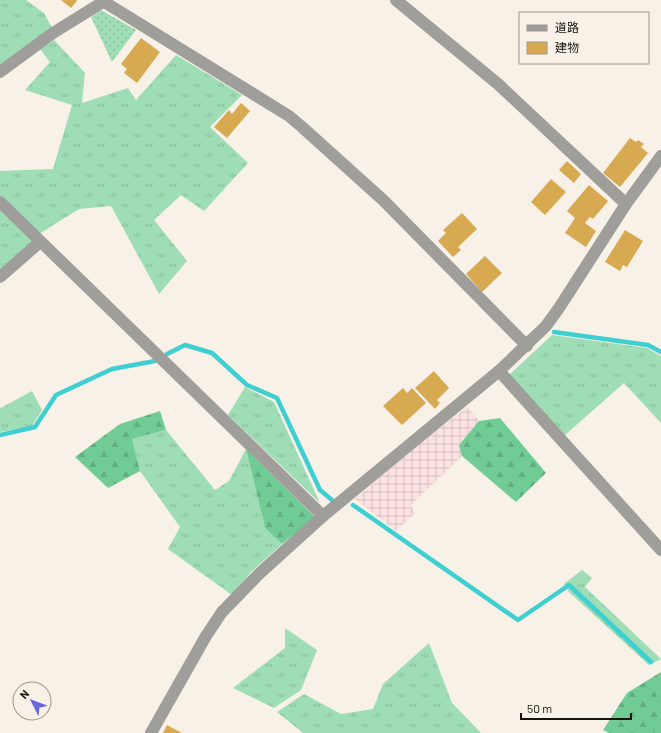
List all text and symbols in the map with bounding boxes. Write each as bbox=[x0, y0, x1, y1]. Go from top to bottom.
legend bbox=[519, 12, 649, 64]
text: 道路 bbox=[555, 20, 579, 34]
text: 建物 bbox=[555, 40, 579, 54]
north arrow bbox=[12, 681, 52, 721]
text: N bbox=[17, 687, 31, 701]
scale bar bbox=[521, 695, 631, 721]
text: 50 m bbox=[527, 701, 552, 715]

